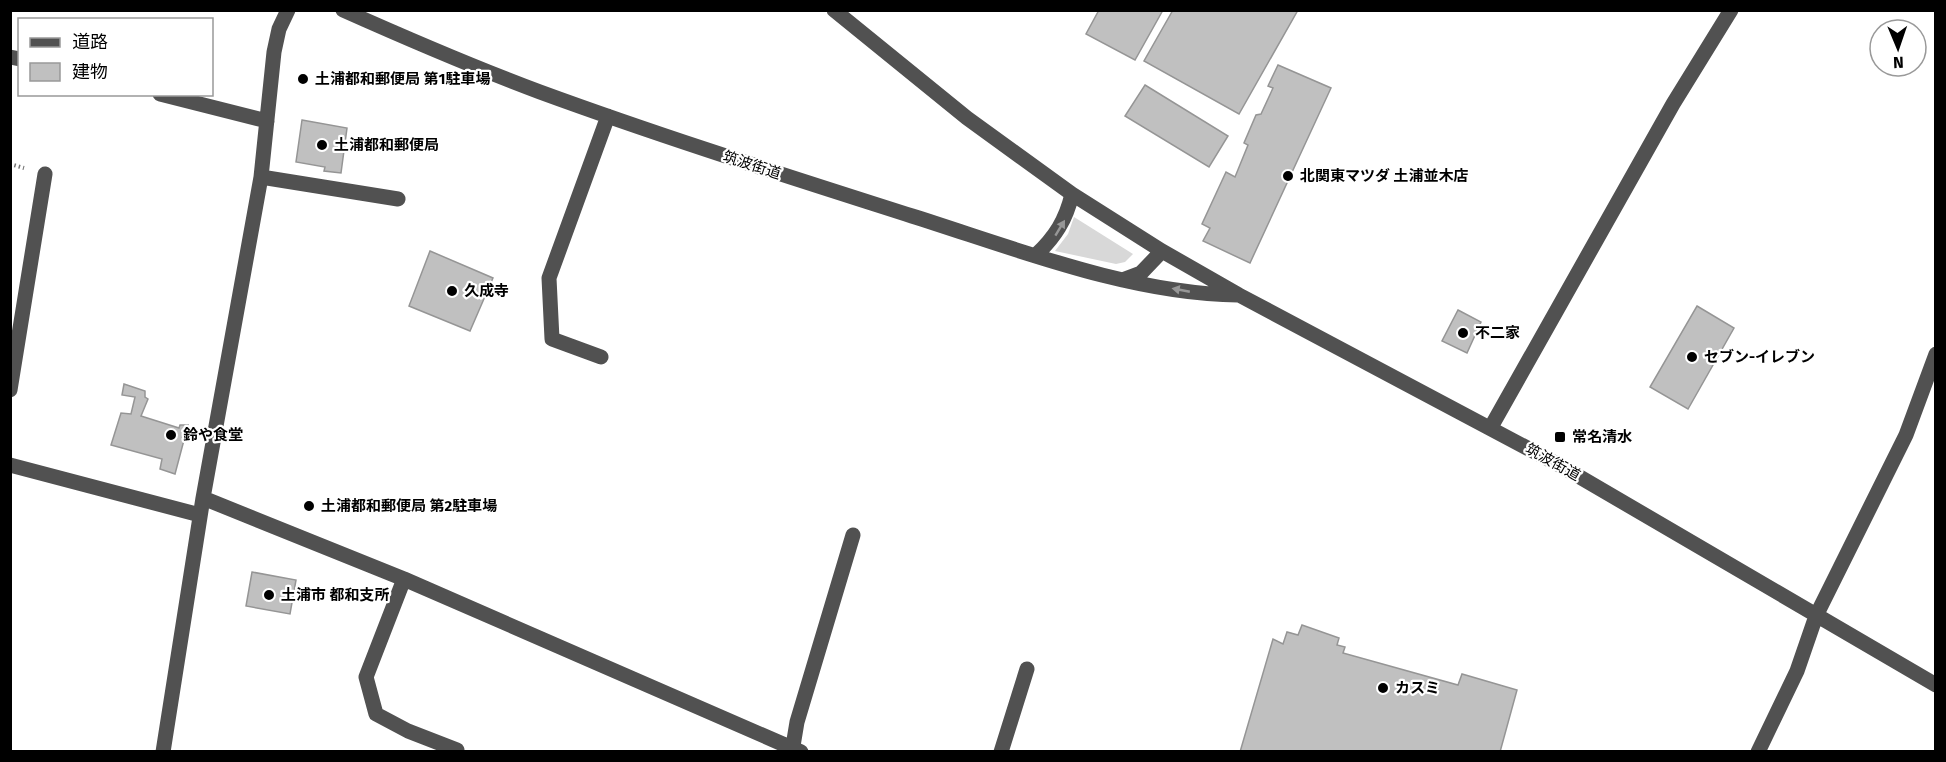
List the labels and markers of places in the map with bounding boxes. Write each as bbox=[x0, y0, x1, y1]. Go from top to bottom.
place label: 土浦都和郵便局 第1駐車場 bbox=[315, 70, 491, 88]
marker: 土浦都和郵便局 第1駐車場 bbox=[296, 72, 310, 86]
place label: 土浦都和郵便局 bbox=[334, 136, 439, 154]
marker: 土浦都和郵便局 bbox=[315, 138, 329, 152]
place label: 北関東マツダ 土浦並木店 bbox=[1300, 167, 1469, 185]
marker: 北関東マツダ 土浦並木店 bbox=[1281, 169, 1295, 183]
place label: 久成寺 bbox=[464, 282, 509, 300]
marker: 久成寺 bbox=[445, 284, 459, 298]
place label: 不二家 bbox=[1475, 324, 1520, 342]
marker: 不二家 bbox=[1456, 326, 1470, 340]
place label: セブン-イレブン bbox=[1704, 348, 1815, 366]
marker: セブン-イレブン bbox=[1685, 350, 1699, 364]
place label: 鈴や食堂 bbox=[183, 426, 243, 444]
marker: 鈴や食堂 bbox=[164, 428, 178, 442]
place label: 常名清水 bbox=[1572, 428, 1632, 446]
marker: 常名清水 bbox=[1553, 430, 1567, 444]
place label: 土浦都和郵便局 第2駐車場 bbox=[321, 497, 497, 515]
marker: 土浦都和郵便局 第2駐車場 bbox=[302, 499, 316, 513]
place label: 土浦市 都和支所 bbox=[281, 586, 390, 604]
marker: 土浦市 都和支所 bbox=[262, 588, 276, 602]
place label: カスミ bbox=[1395, 679, 1440, 697]
marker: カスミ bbox=[1376, 681, 1390, 695]

